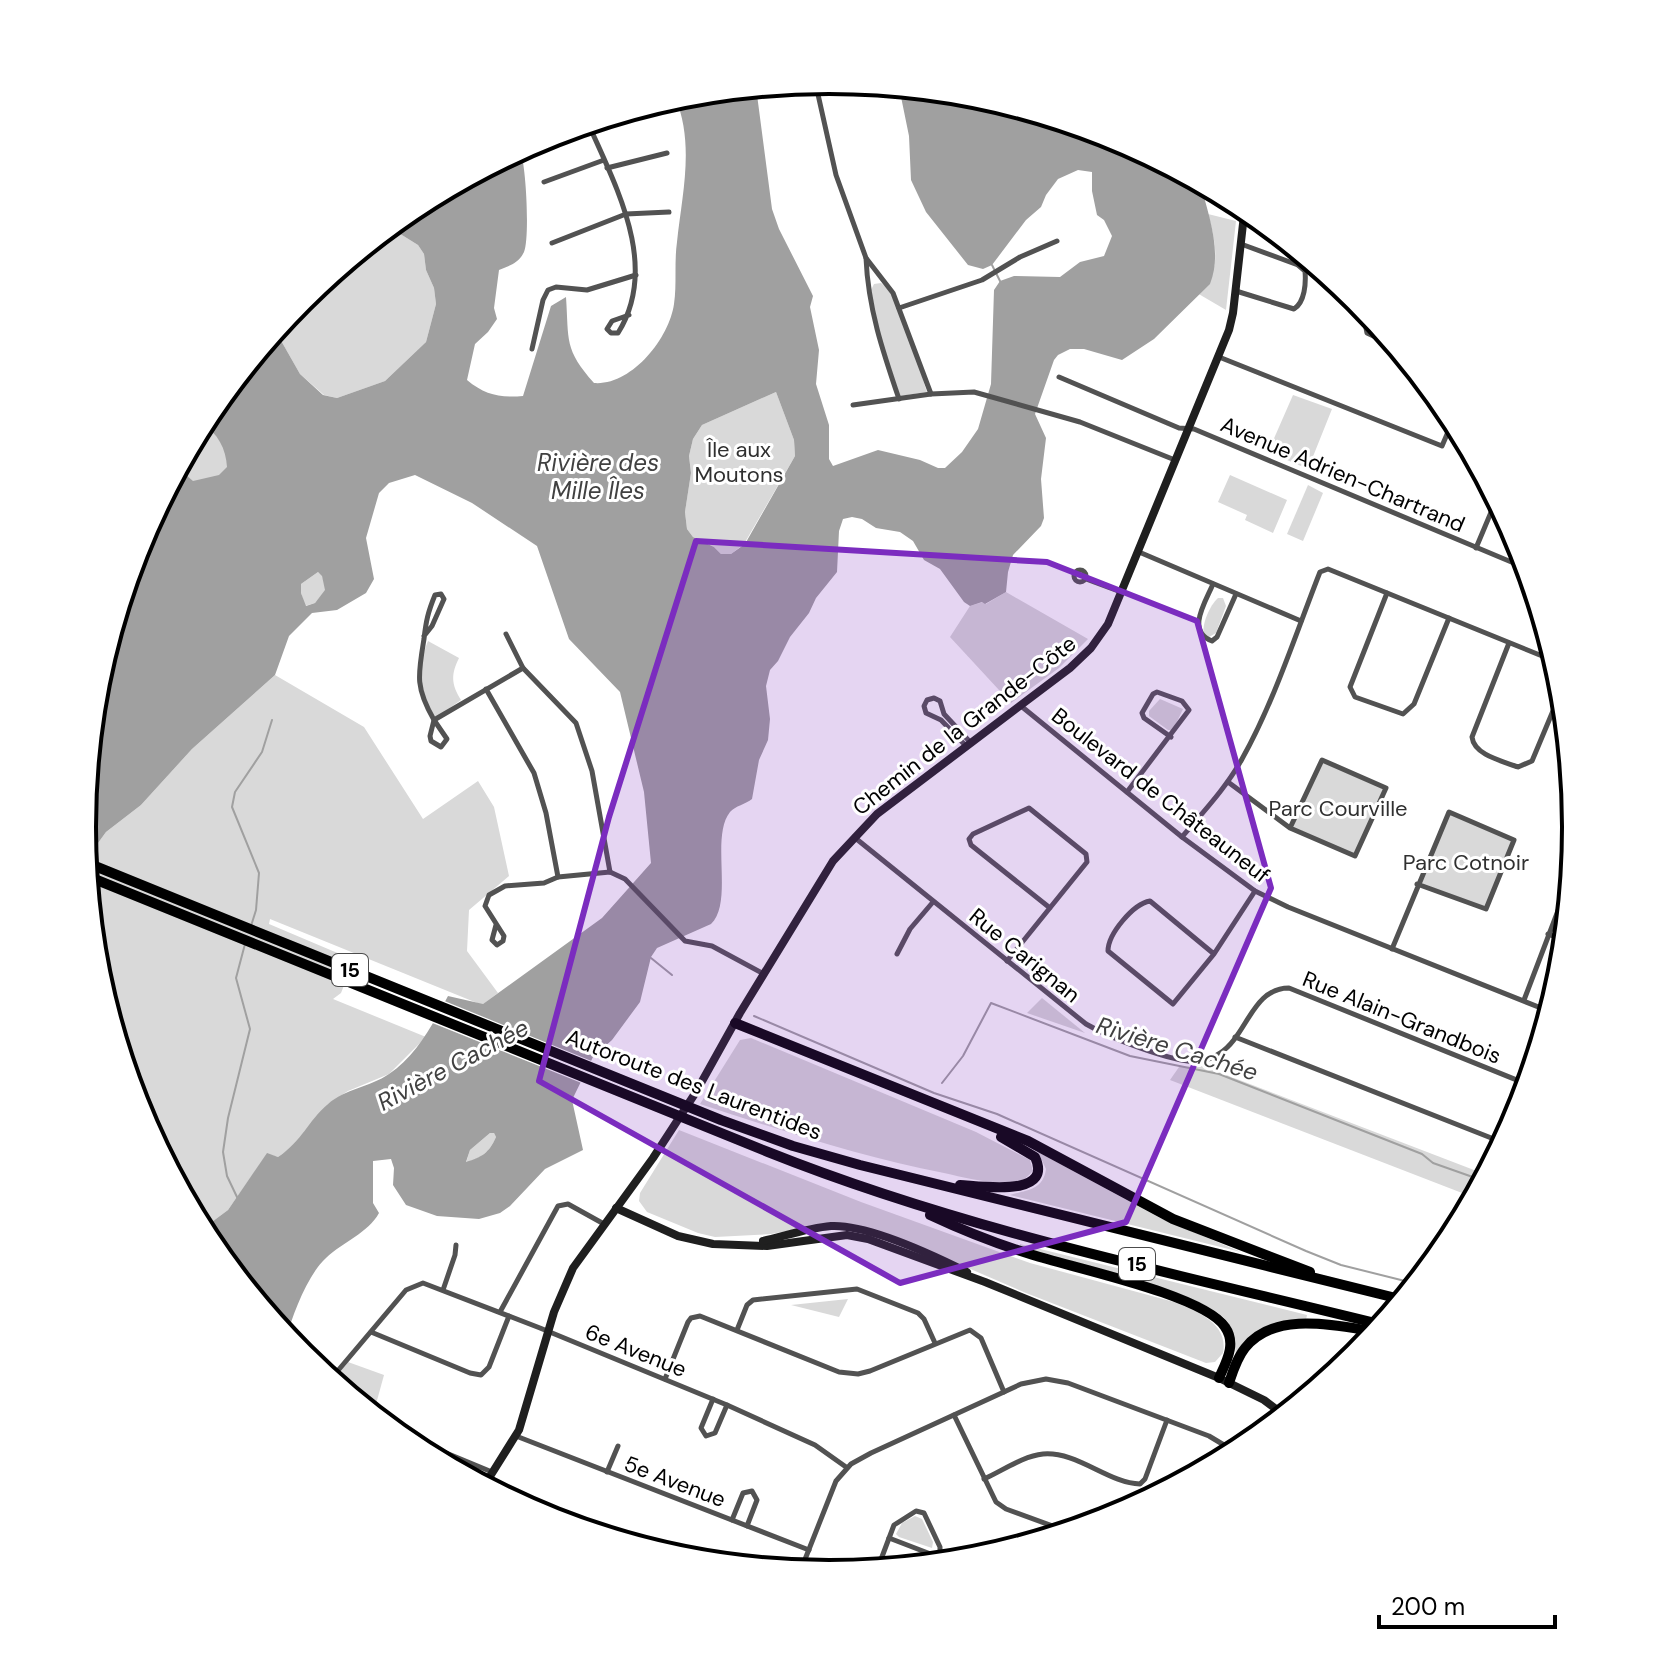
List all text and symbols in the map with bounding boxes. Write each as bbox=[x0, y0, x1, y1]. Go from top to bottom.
street label: Avenue Adrien-Chartrand bbox=[1216, 410, 1469, 539]
park label: Île aux Moutons bbox=[694, 435, 784, 489]
water label: Rivière des Mille Îles bbox=[537, 447, 659, 506]
street label: Chemin de la Grande-Côte bbox=[847, 629, 1082, 822]
street label: Boulevard de Châteauneuf bbox=[1046, 701, 1276, 890]
park label: Parc Courville bbox=[1268, 794, 1408, 823]
park label: Parc Cotnoir bbox=[1403, 848, 1529, 877]
street label: Rue Carignan bbox=[963, 902, 1086, 1009]
road number: 15 bbox=[332, 954, 368, 986]
street label: Rue Alain-Grandbois bbox=[1298, 964, 1505, 1071]
water label: Rivière Cachée bbox=[1093, 1009, 1262, 1088]
water label: Rivière Cachée bbox=[372, 1012, 534, 1117]
street label: Autoroute des Laurentides bbox=[562, 1022, 826, 1147]
road number: 15 bbox=[1119, 1248, 1155, 1280]
street label: 6e Avenue bbox=[581, 1317, 691, 1384]
street label: 5e Avenue bbox=[620, 1449, 730, 1514]
scale bar bbox=[1379, 1579, 1555, 1629]
text: 200 m bbox=[1391, 1591, 1465, 1622]

